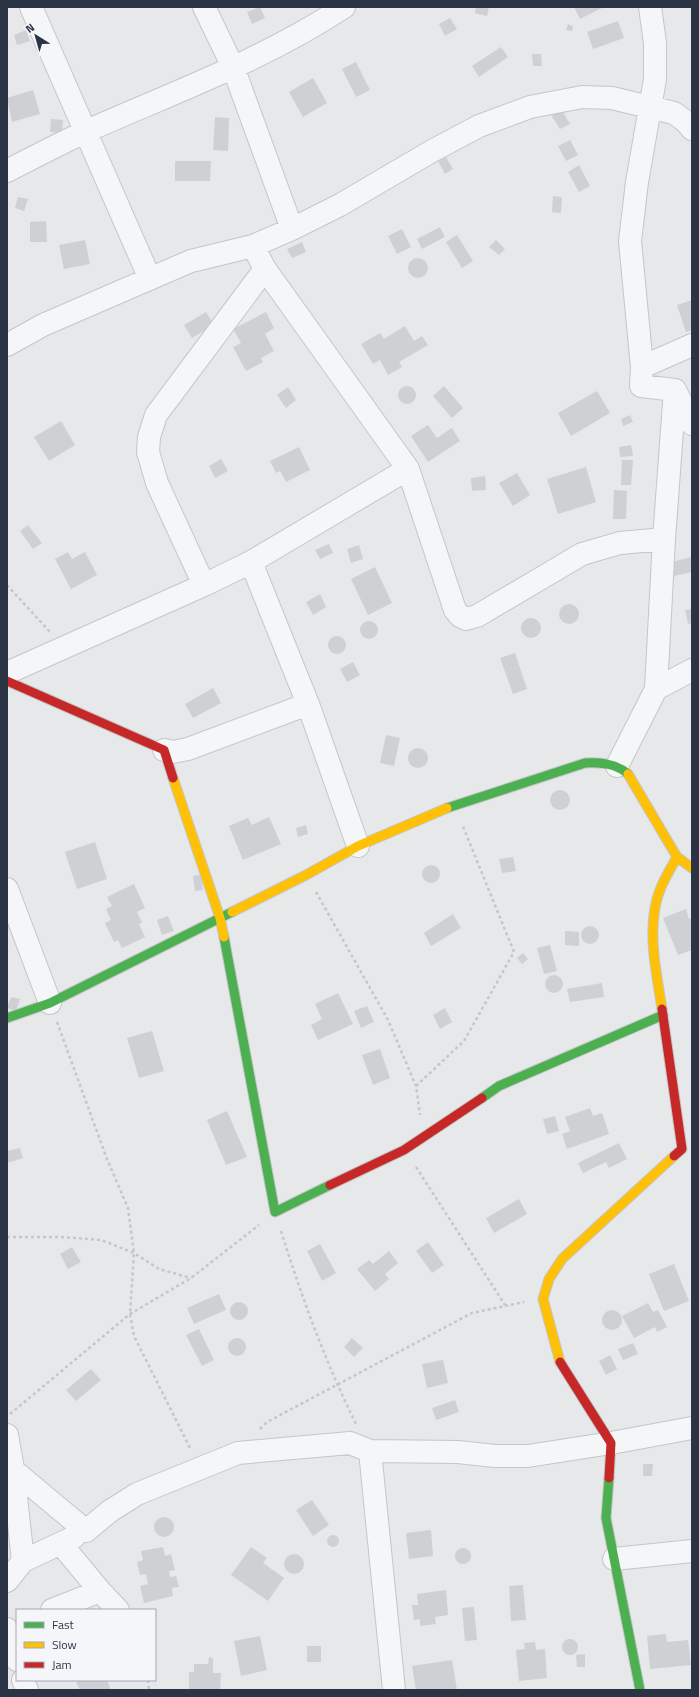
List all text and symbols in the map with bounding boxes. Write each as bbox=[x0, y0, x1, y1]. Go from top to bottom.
north arrow bbox=[16, 16, 56, 56]
text: N bbox=[22, 19, 38, 37]
legend bbox=[16, 1609, 156, 1681]
text: Fast bbox=[52, 1615, 75, 1634]
text: Slow bbox=[52, 1635, 77, 1654]
text: Jam bbox=[52, 1655, 72, 1674]

